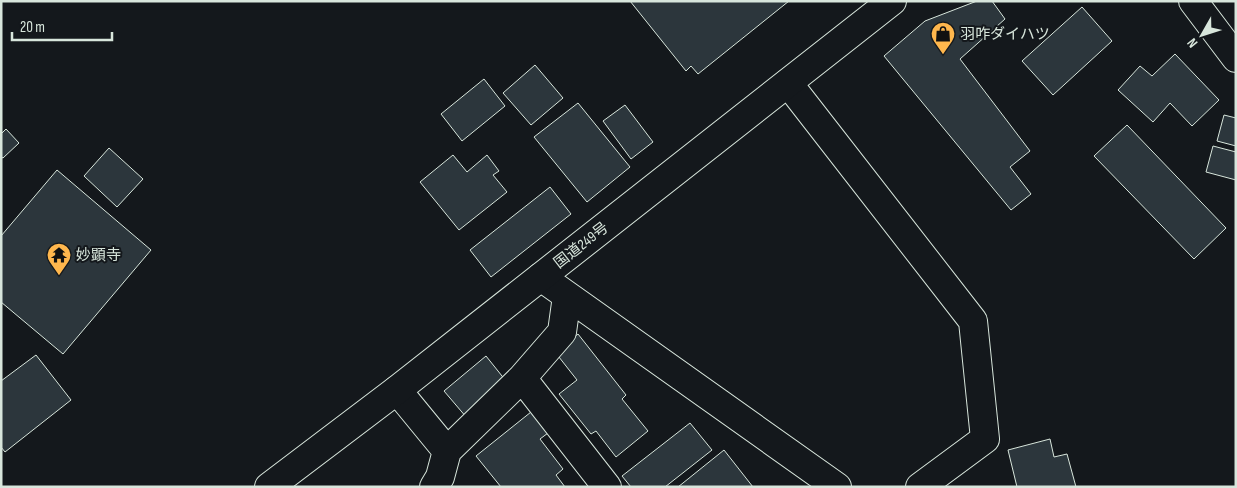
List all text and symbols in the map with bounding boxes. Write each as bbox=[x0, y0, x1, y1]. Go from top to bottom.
scale bar bbox=[12, 10, 112, 42]
north arrow bbox=[1177, 10, 1227, 60]
text: 20 m bbox=[20, 18, 45, 37]
shop icon: 羽咋ダイハツ bbox=[930, 21, 956, 55]
place label: 羽咋ダイハツ bbox=[960, 25, 1050, 44]
text: N bbox=[1183, 35, 1201, 51]
street label: 国道249号 bbox=[550, 218, 612, 273]
temple icon: 妙顕寺 bbox=[46, 242, 72, 276]
place label: 妙顕寺 bbox=[76, 246, 121, 265]

